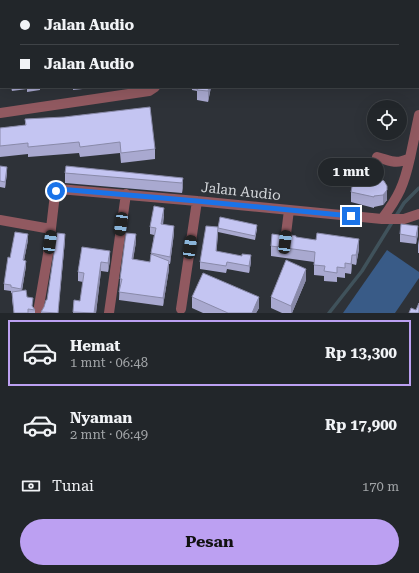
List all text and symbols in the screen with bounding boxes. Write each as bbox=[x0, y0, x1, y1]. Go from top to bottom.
text: Jalan Audio bbox=[44, 16, 134, 34]
text: Jalan Audio bbox=[44, 55, 134, 73]
map controls bbox=[367, 100, 407, 140]
button: locate bbox=[367, 100, 407, 140]
callout: 1 mnt bbox=[318, 158, 384, 186]
text: 1 mnt bbox=[332, 164, 370, 179]
street label: Jalan Audio bbox=[200, 179, 282, 203]
route start bbox=[47, 182, 65, 200]
route end bbox=[342, 207, 360, 225]
car bbox=[113, 211, 129, 237]
car bbox=[42, 229, 58, 255]
car bbox=[278, 229, 292, 255]
car bbox=[182, 234, 198, 260]
icon: car bbox=[22, 335, 58, 371]
text: Hemat bbox=[70, 337, 120, 355]
text: Rp 13,300 bbox=[325, 344, 397, 362]
text: 1 mnt · 06:48 bbox=[70, 355, 148, 370]
icon: car bbox=[22, 407, 58, 443]
text: Nyaman bbox=[70, 409, 132, 427]
text: Rp 17,900 bbox=[325, 416, 397, 434]
text: 2 mnt · 06:49 bbox=[70, 427, 148, 442]
icon: cash bbox=[20, 475, 42, 497]
text: Tunai bbox=[52, 477, 94, 495]
text: 170 m bbox=[362, 479, 399, 494]
button: Pesan bbox=[20, 519, 399, 565]

